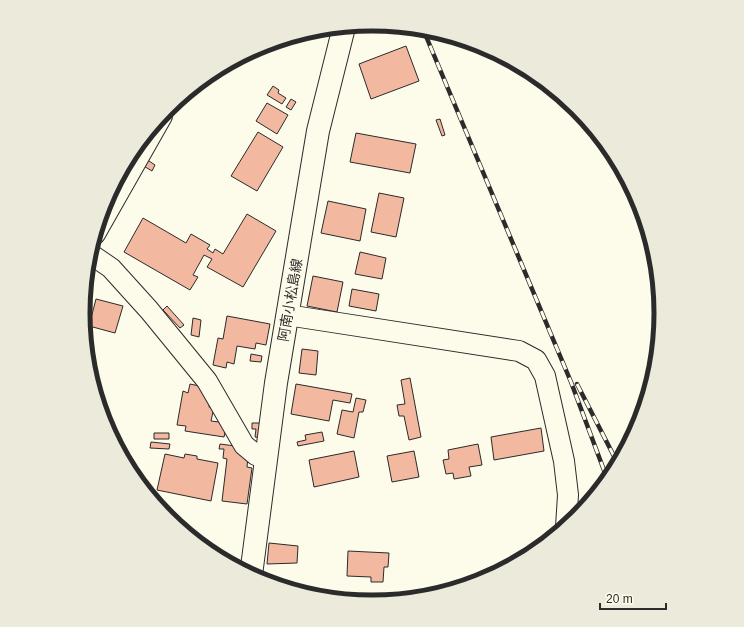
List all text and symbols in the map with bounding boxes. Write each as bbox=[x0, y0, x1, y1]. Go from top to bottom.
street label: 阿南小松島線 bbox=[275, 257, 305, 343]
scale bar bbox=[600, 585, 666, 611]
text: 20 m bbox=[606, 592, 633, 606]

